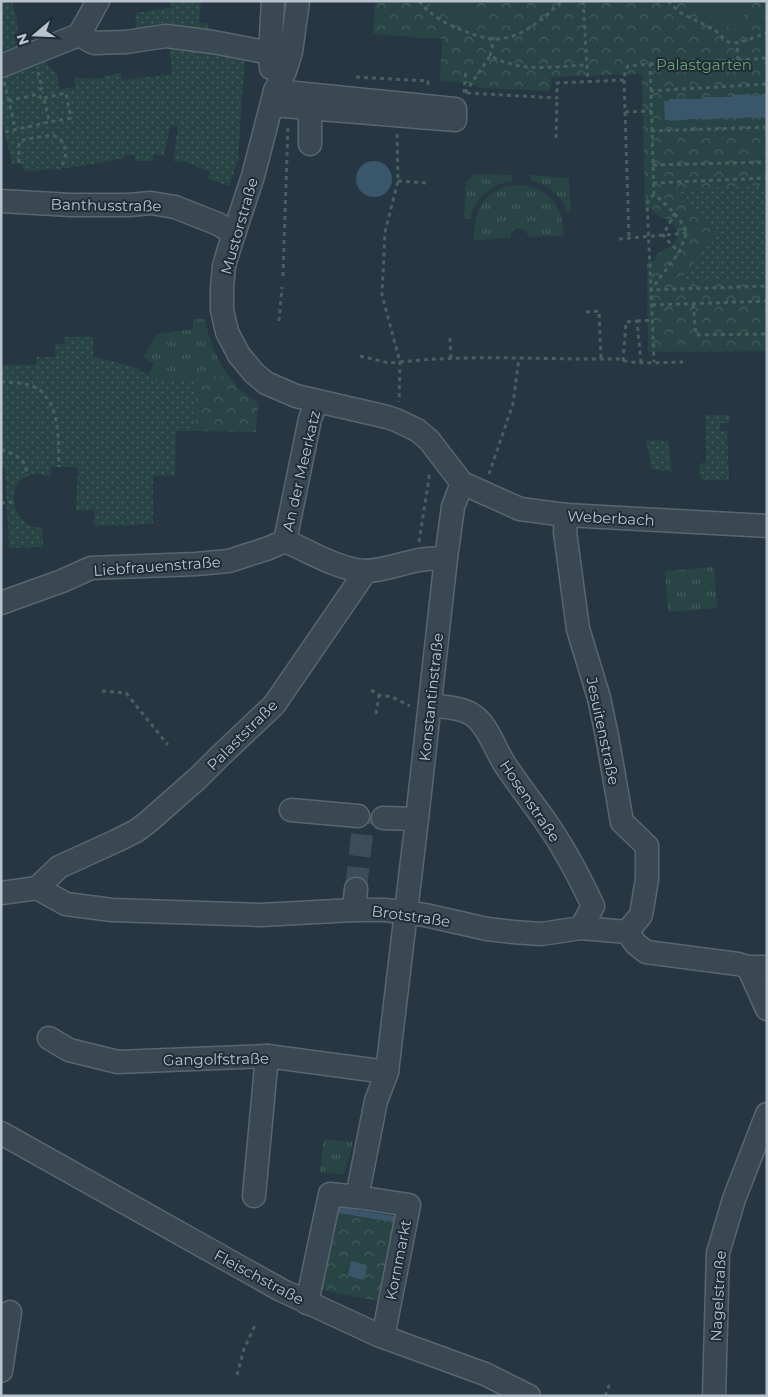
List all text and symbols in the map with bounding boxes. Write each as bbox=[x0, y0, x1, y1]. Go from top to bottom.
north arrow bbox=[10, 10, 60, 60]
text: N bbox=[12, 31, 33, 48]
park label: Palastgarten bbox=[656, 55, 752, 74]
street label: Mustorstraße bbox=[216, 175, 262, 277]
street label: Banthusstraße bbox=[50, 195, 162, 215]
street label: An der Meerkatz bbox=[278, 408, 324, 533]
street label: Weberbach bbox=[567, 506, 655, 530]
street label: Liebfrauenstraße bbox=[93, 552, 221, 580]
street label: Konstantinstraße bbox=[415, 632, 447, 762]
street label: Jesuitenstraße bbox=[582, 674, 624, 787]
street label: Palaststraße bbox=[203, 696, 281, 774]
street label: Hosenstraße bbox=[496, 756, 564, 846]
street label: Brotstraße bbox=[370, 901, 452, 931]
street label: Gangolfstraße bbox=[163, 1049, 269, 1069]
street label: Kornmarkt bbox=[381, 1218, 415, 1302]
street label: Fleischstraße bbox=[211, 1245, 307, 1309]
street label: Nagelstraße bbox=[706, 1250, 730, 1342]

